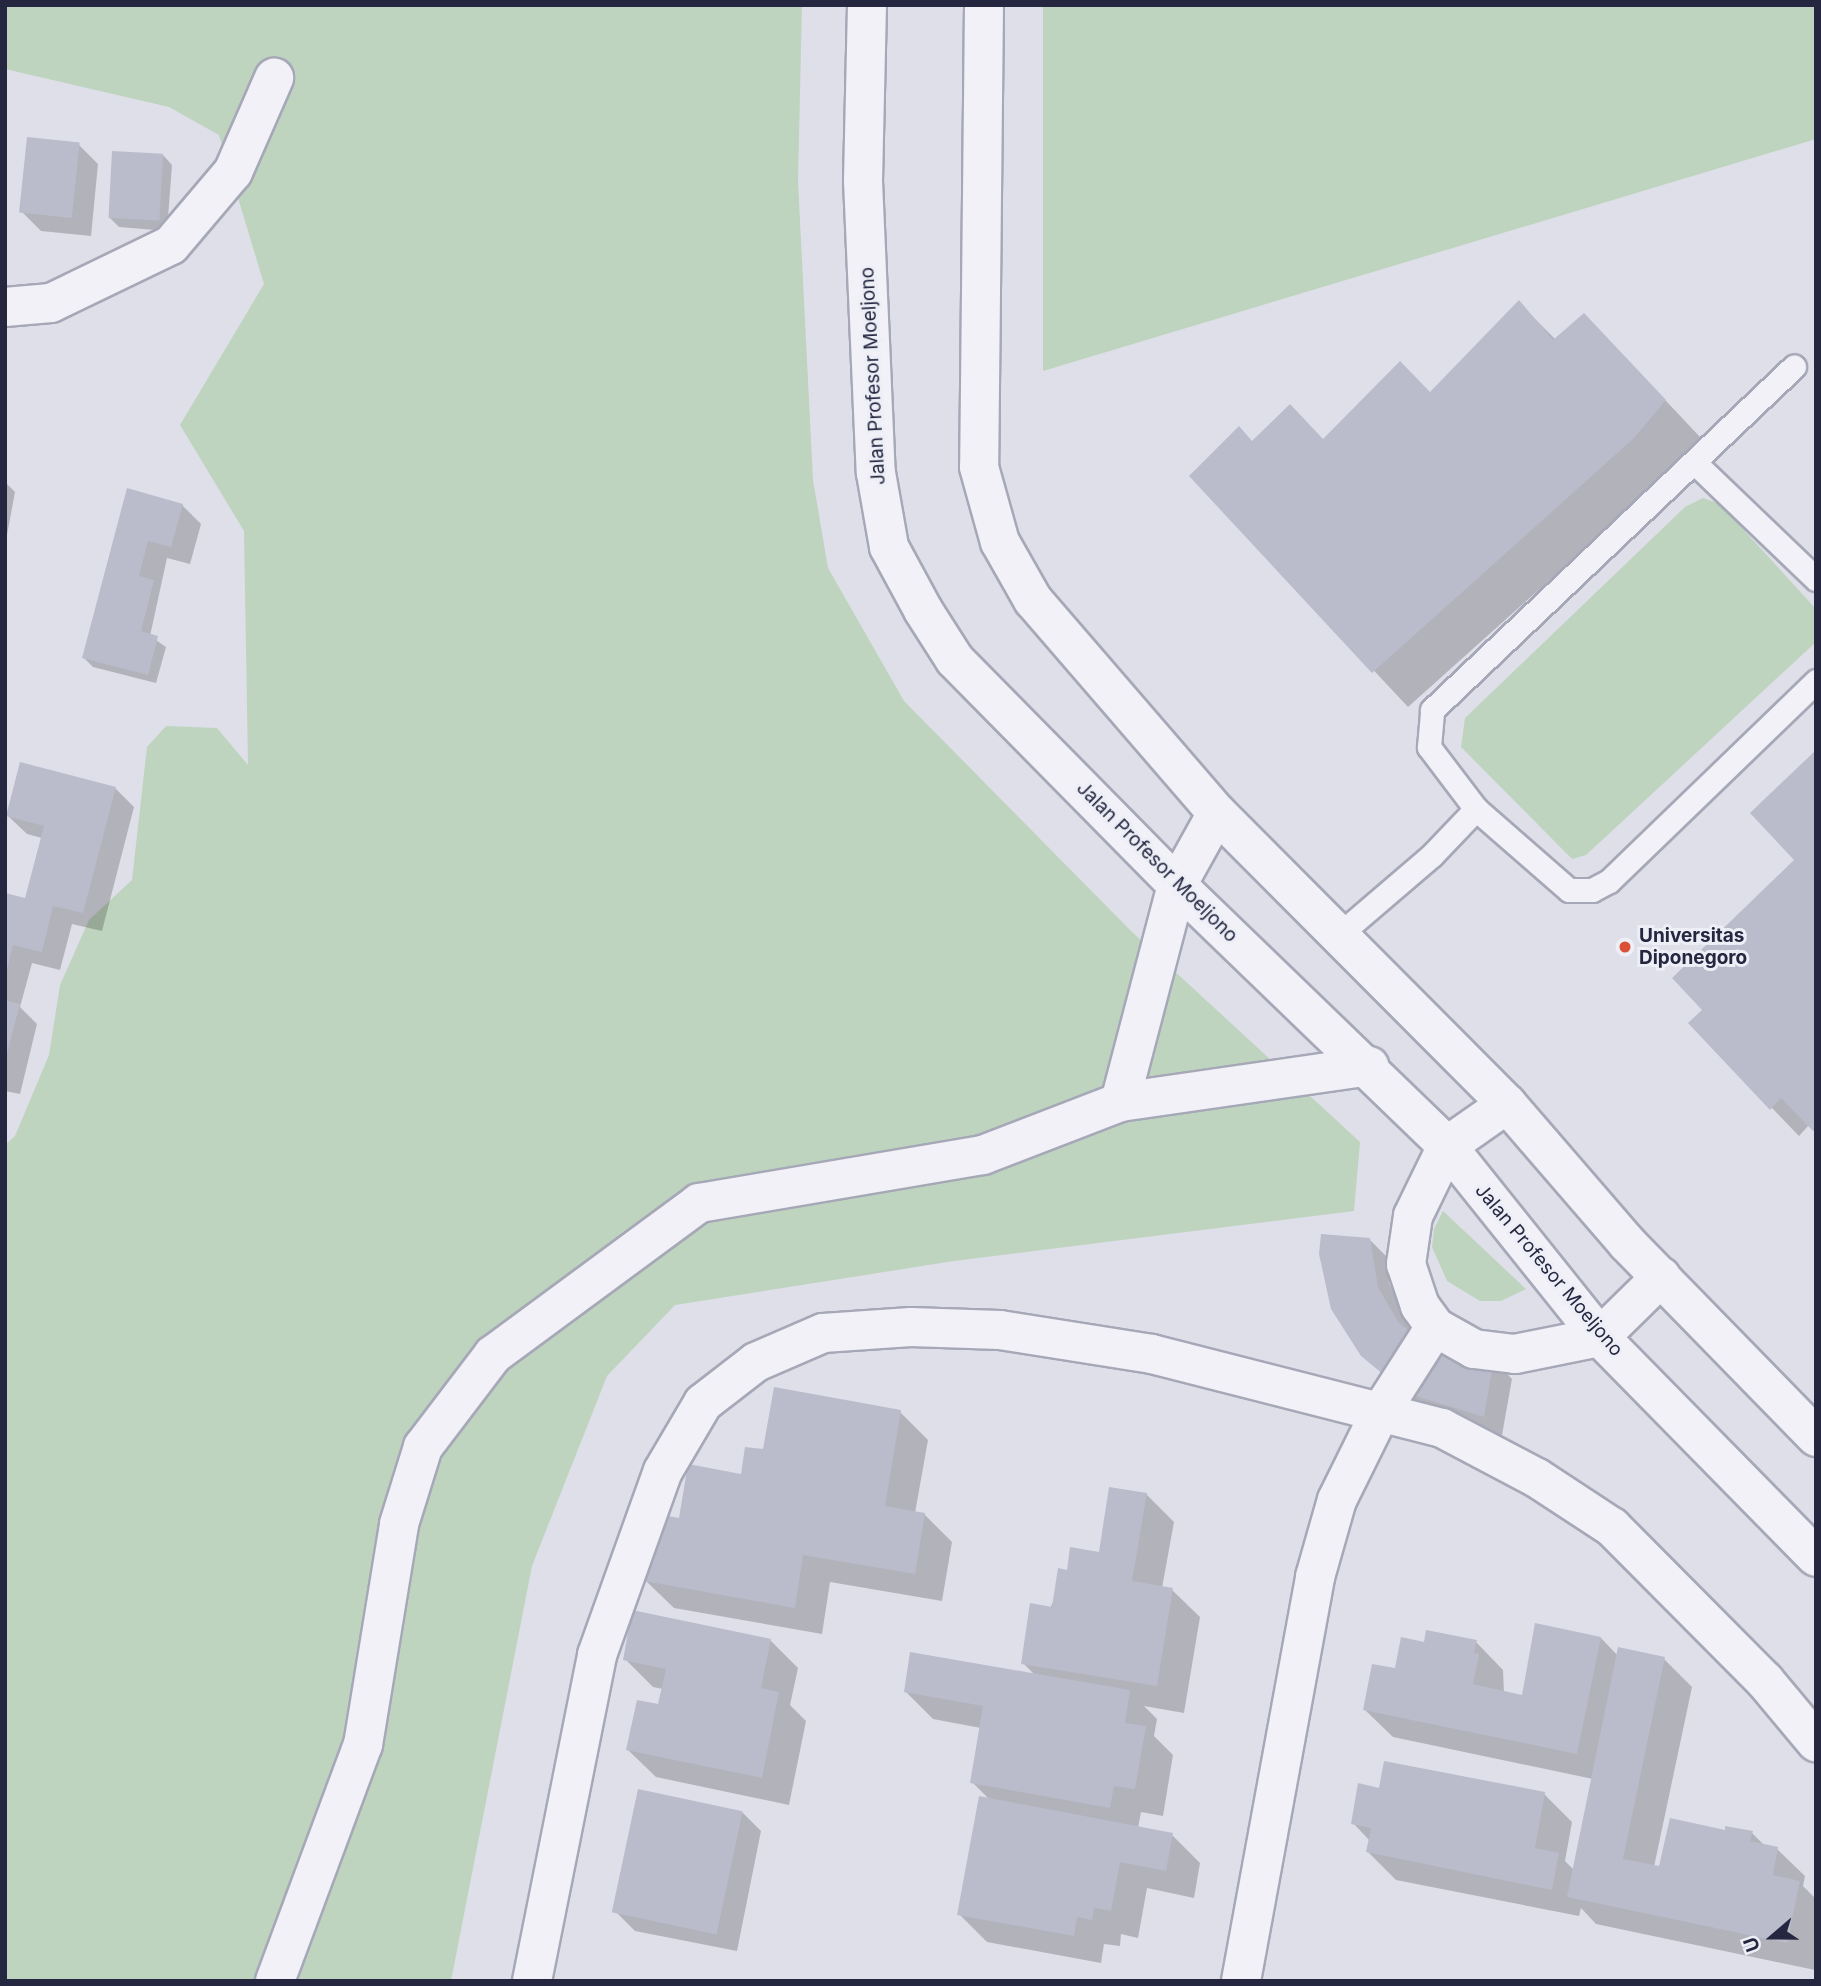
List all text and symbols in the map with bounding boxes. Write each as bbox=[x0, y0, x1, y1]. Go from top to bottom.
street label: Jalan Profesor Moeljono bbox=[856, 267, 890, 485]
street label: Jalan Profesor Moeljono bbox=[1072, 777, 1242, 947]
place label: Universitas Diponegoro bbox=[1639, 925, 1747, 969]
marker: Universitas Diponegoro bbox=[1617, 939, 1633, 955]
street label: Jalan Profesor Moeljono bbox=[1470, 1179, 1628, 1361]
north arrow bbox=[1737, 1902, 1807, 1972]
text: U bbox=[1739, 1934, 1765, 1955]

